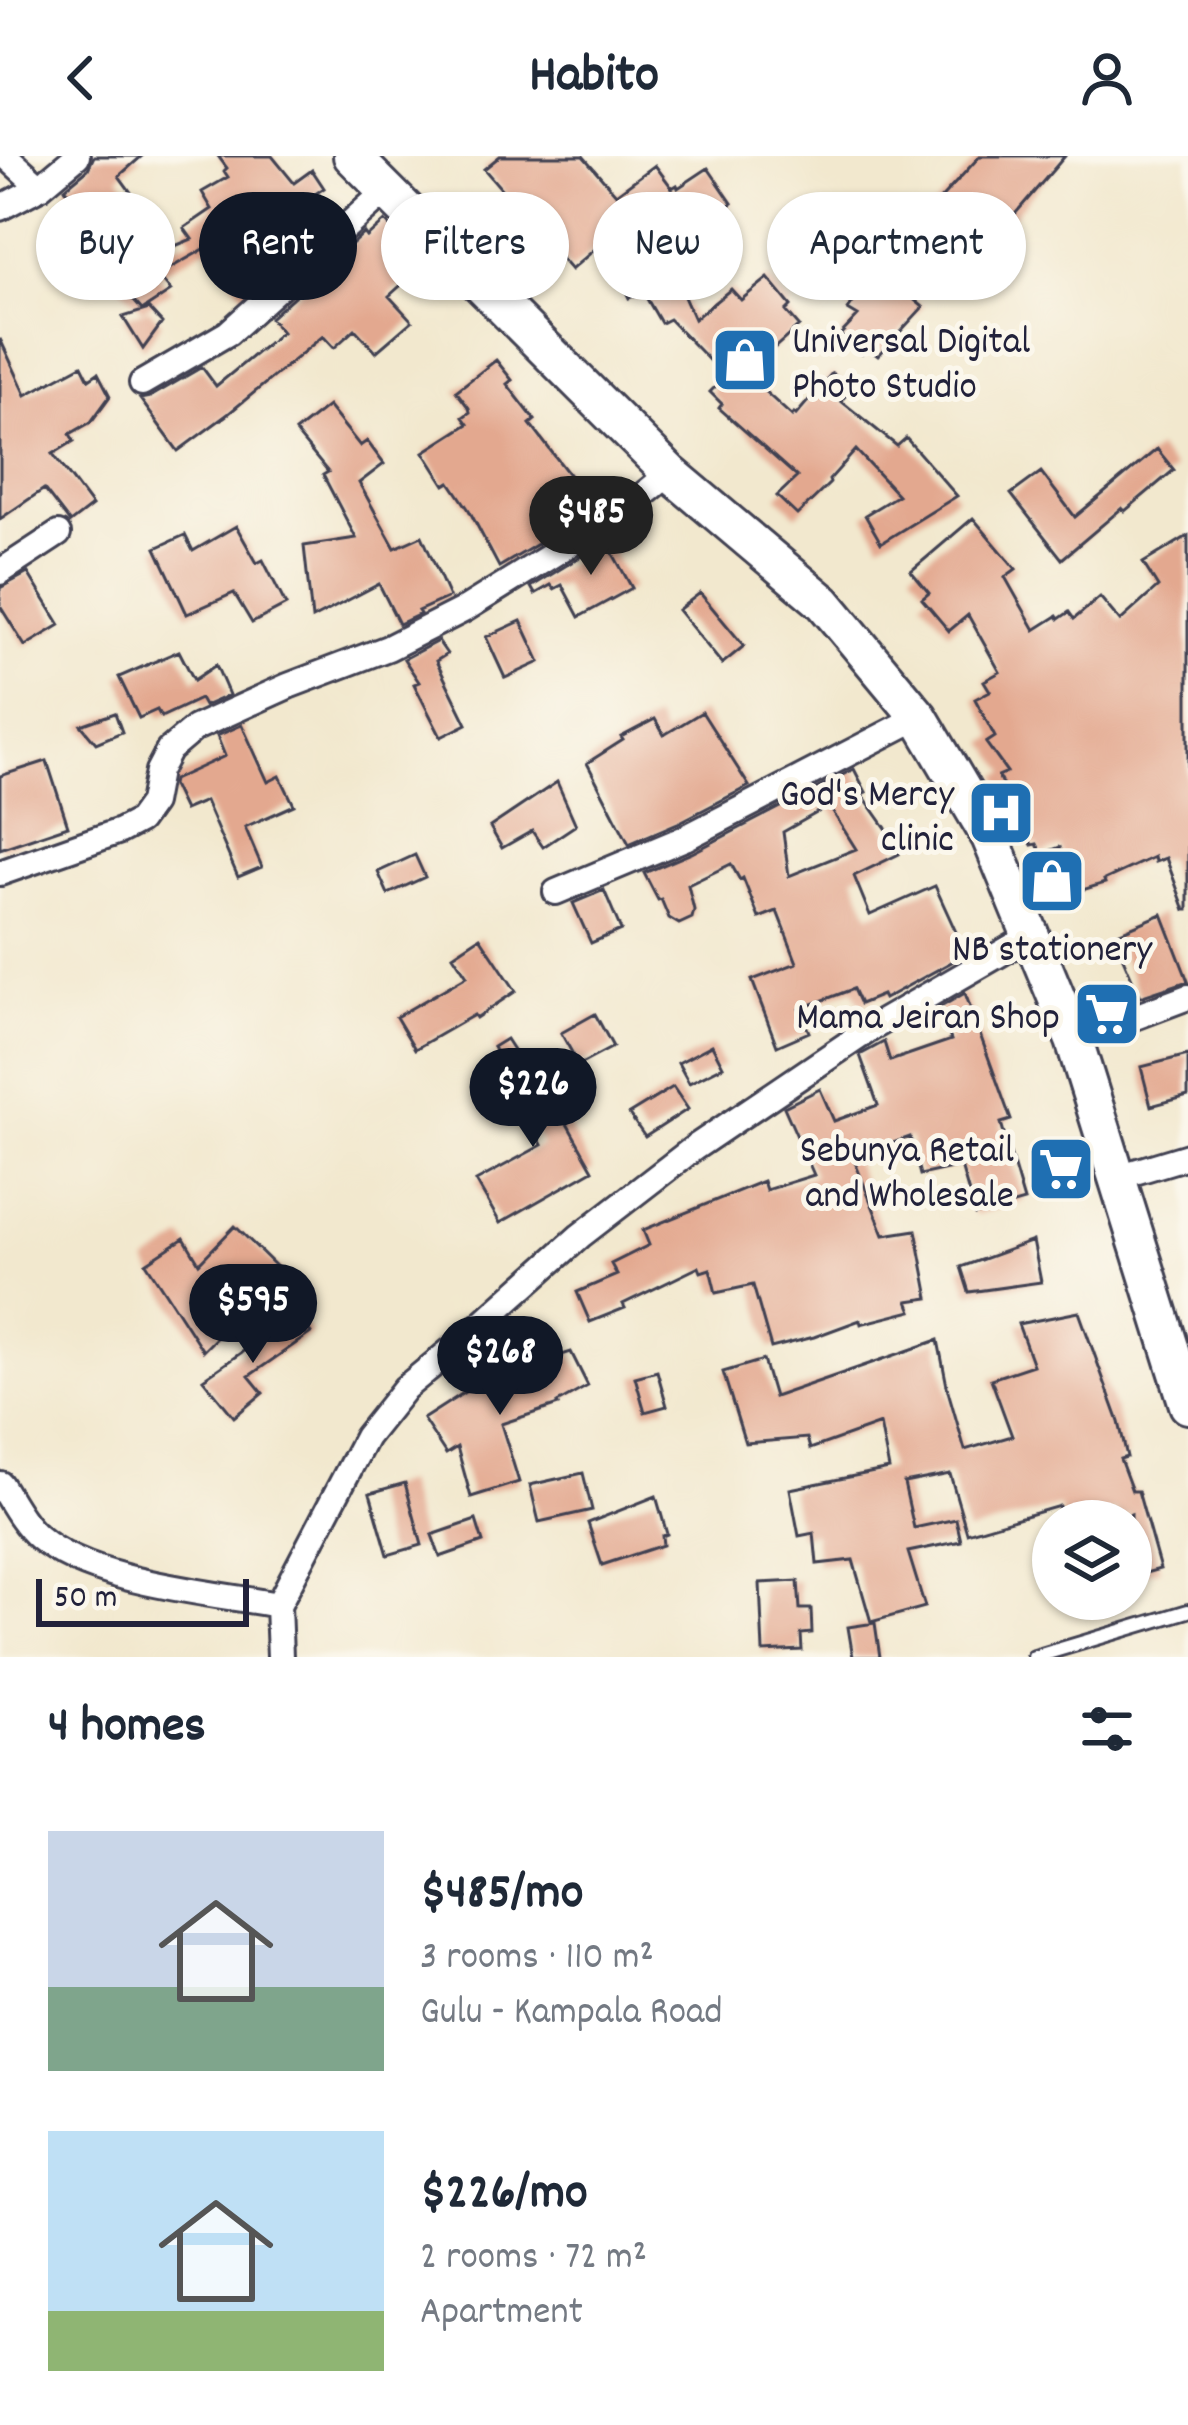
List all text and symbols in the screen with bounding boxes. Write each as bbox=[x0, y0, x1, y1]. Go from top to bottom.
text: Habito bbox=[529, 40, 659, 117]
icon: back bbox=[48, 45, 114, 111]
icon: person bbox=[1074, 45, 1140, 111]
chip: Buy bbox=[36, 192, 175, 300]
chip: Rent bbox=[199, 192, 357, 300]
chip: Filters bbox=[381, 192, 569, 300]
chip: New bbox=[593, 192, 743, 300]
chip: Apartment bbox=[767, 192, 1026, 300]
place label: Universal Digital Photo Studio bbox=[792, 317, 1030, 417]
shop icon: Universal Digital Photo Studio bbox=[710, 325, 780, 395]
pin: $485 bbox=[520, 476, 662, 578]
text: $485 bbox=[556, 487, 626, 542]
place label: God's Mercy clinic bbox=[780, 770, 955, 870]
hospital icon: God's Mercy clinic bbox=[966, 778, 1036, 848]
shop icon: NB stationery bbox=[1017, 846, 1087, 916]
place label: NB stationery bbox=[952, 925, 1153, 980]
supermarket icon: Mama Jeiran Shop bbox=[1072, 979, 1142, 1049]
place label: Mama Jeiran Shop bbox=[796, 993, 1060, 1048]
pin: $226 bbox=[462, 1048, 604, 1150]
text: $226 bbox=[497, 1059, 569, 1114]
place label: Sebunya Retail and Wholesale bbox=[800, 1126, 1014, 1226]
supermarket icon: Sebunya Retail and Wholesale bbox=[1026, 1134, 1096, 1204]
pin: $595 bbox=[182, 1264, 324, 1366]
text: $595 bbox=[216, 1275, 290, 1330]
pin: $268 bbox=[429, 1316, 571, 1418]
text: $268 bbox=[464, 1327, 536, 1382]
map controls bbox=[1032, 1500, 1152, 1620]
button: layers bbox=[1032, 1500, 1152, 1620]
scale bar bbox=[36, 1573, 249, 1626]
text: 50 m bbox=[54, 1576, 118, 1623]
text: 4 homes bbox=[48, 1693, 206, 1765]
icon: filters bbox=[1074, 1696, 1140, 1762]
text: $485/mo bbox=[420, 1860, 583, 1932]
icon: home bbox=[144, 1879, 288, 2023]
text: 3 rooms · 110 m² bbox=[420, 1932, 654, 1987]
text: Gulu - Kampala Road bbox=[420, 1987, 723, 2042]
text: $226/mo bbox=[420, 2160, 588, 2232]
icon: home bbox=[144, 2179, 288, 2323]
text: 2 rooms · 72 m² bbox=[420, 2232, 647, 2287]
text: Apartment bbox=[420, 2287, 583, 2342]

